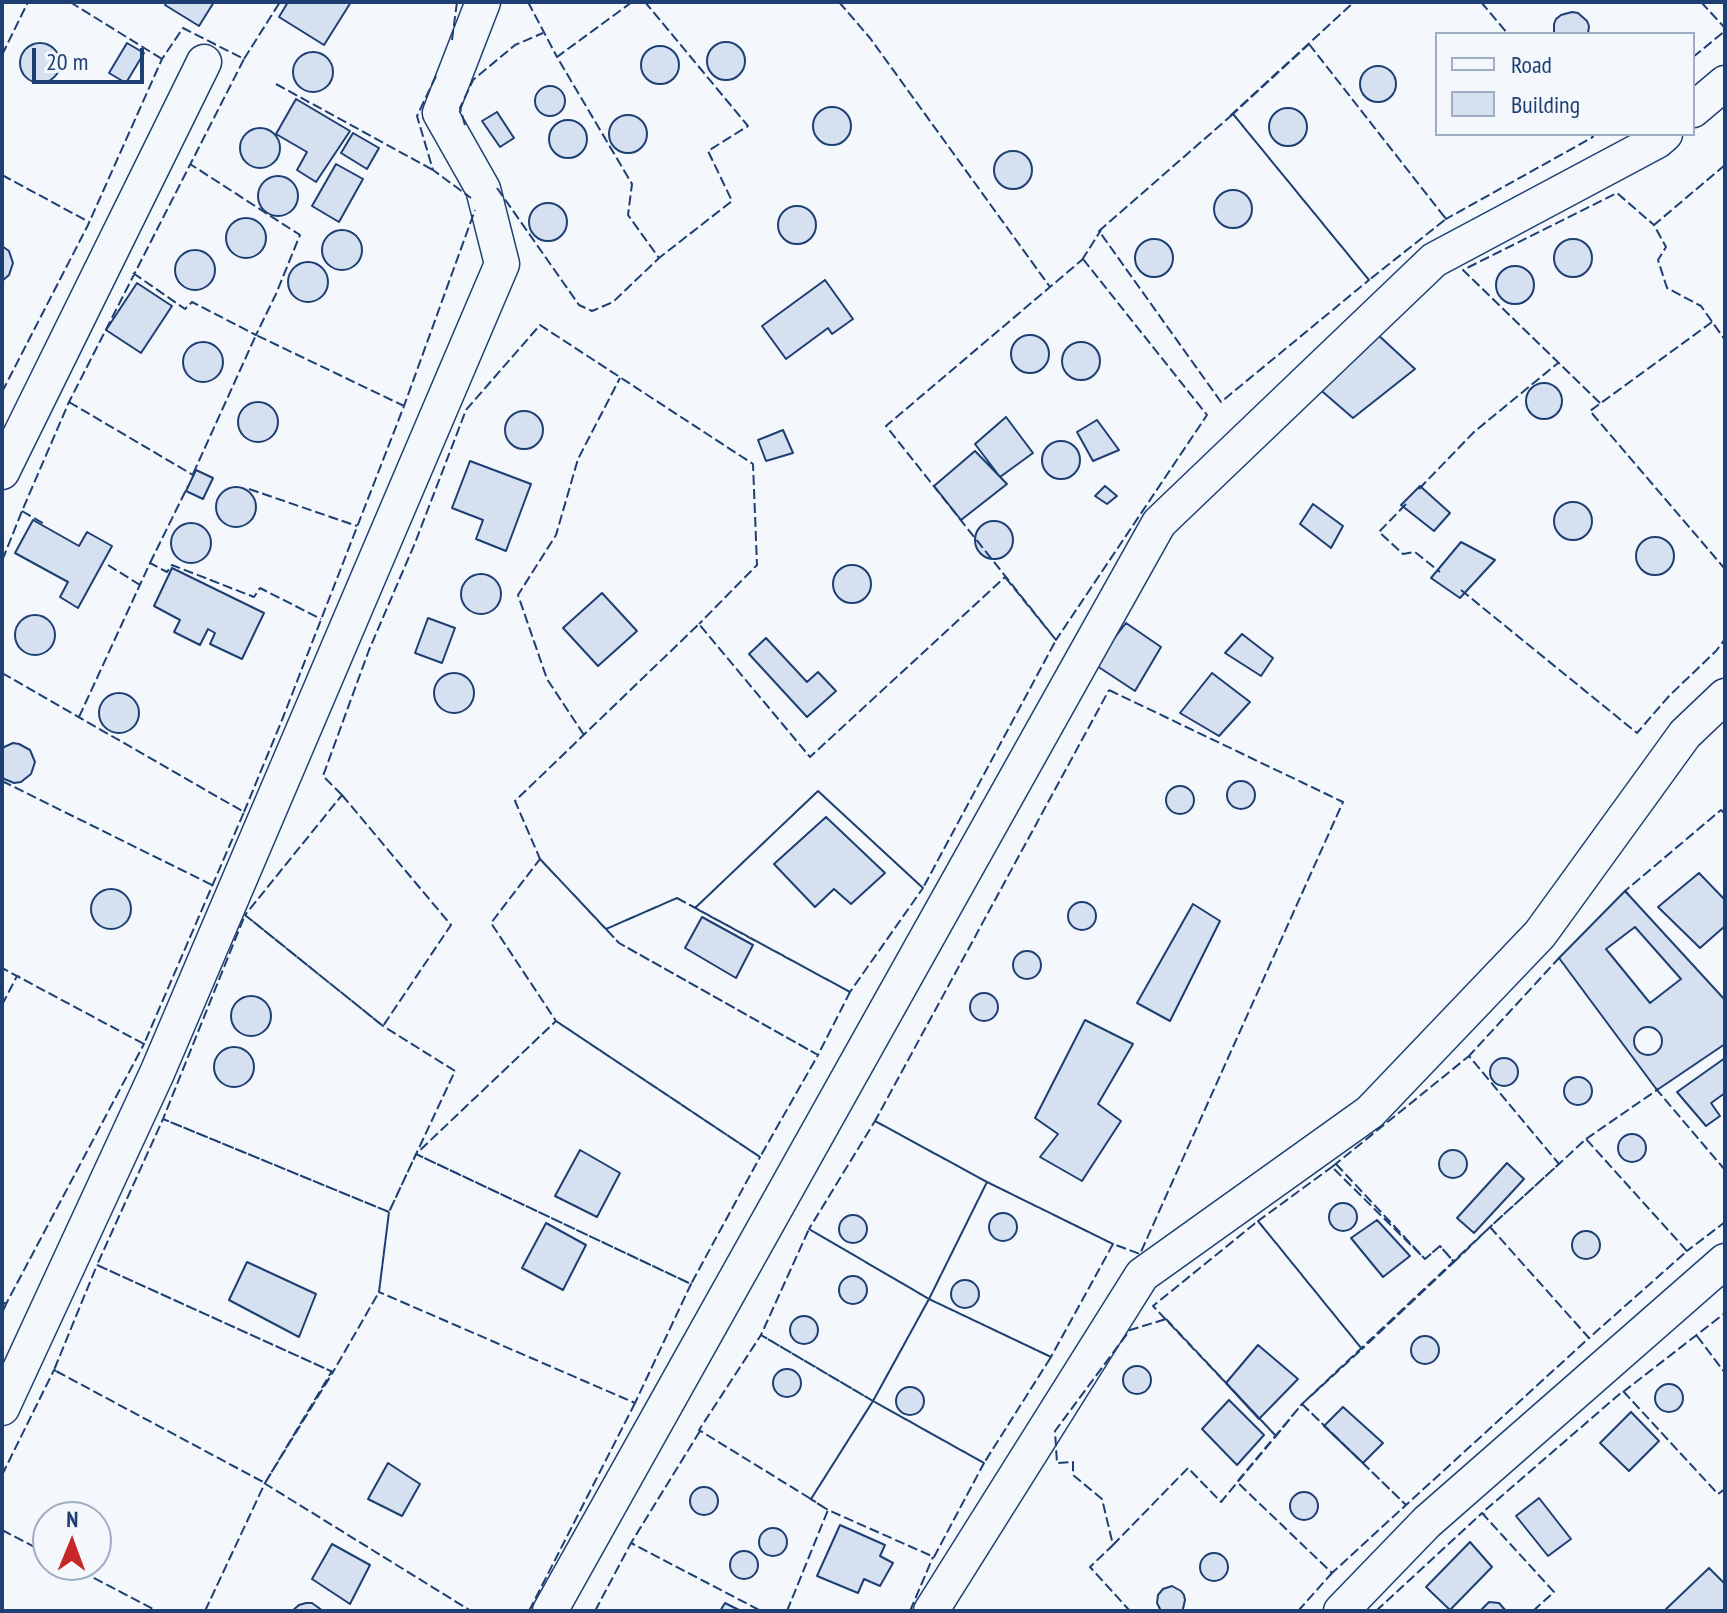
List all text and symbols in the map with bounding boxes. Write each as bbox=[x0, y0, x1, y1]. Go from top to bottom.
scale bar bbox=[36, 32, 148, 82]
legend bbox=[1435, 32, 1695, 136]
text: 20 m bbox=[46, 46, 88, 77]
text: Road bbox=[1511, 49, 1552, 80]
text: Building bbox=[1511, 89, 1580, 120]
north arrow bbox=[32, 1501, 112, 1581]
text: N bbox=[66, 1505, 79, 1533]

